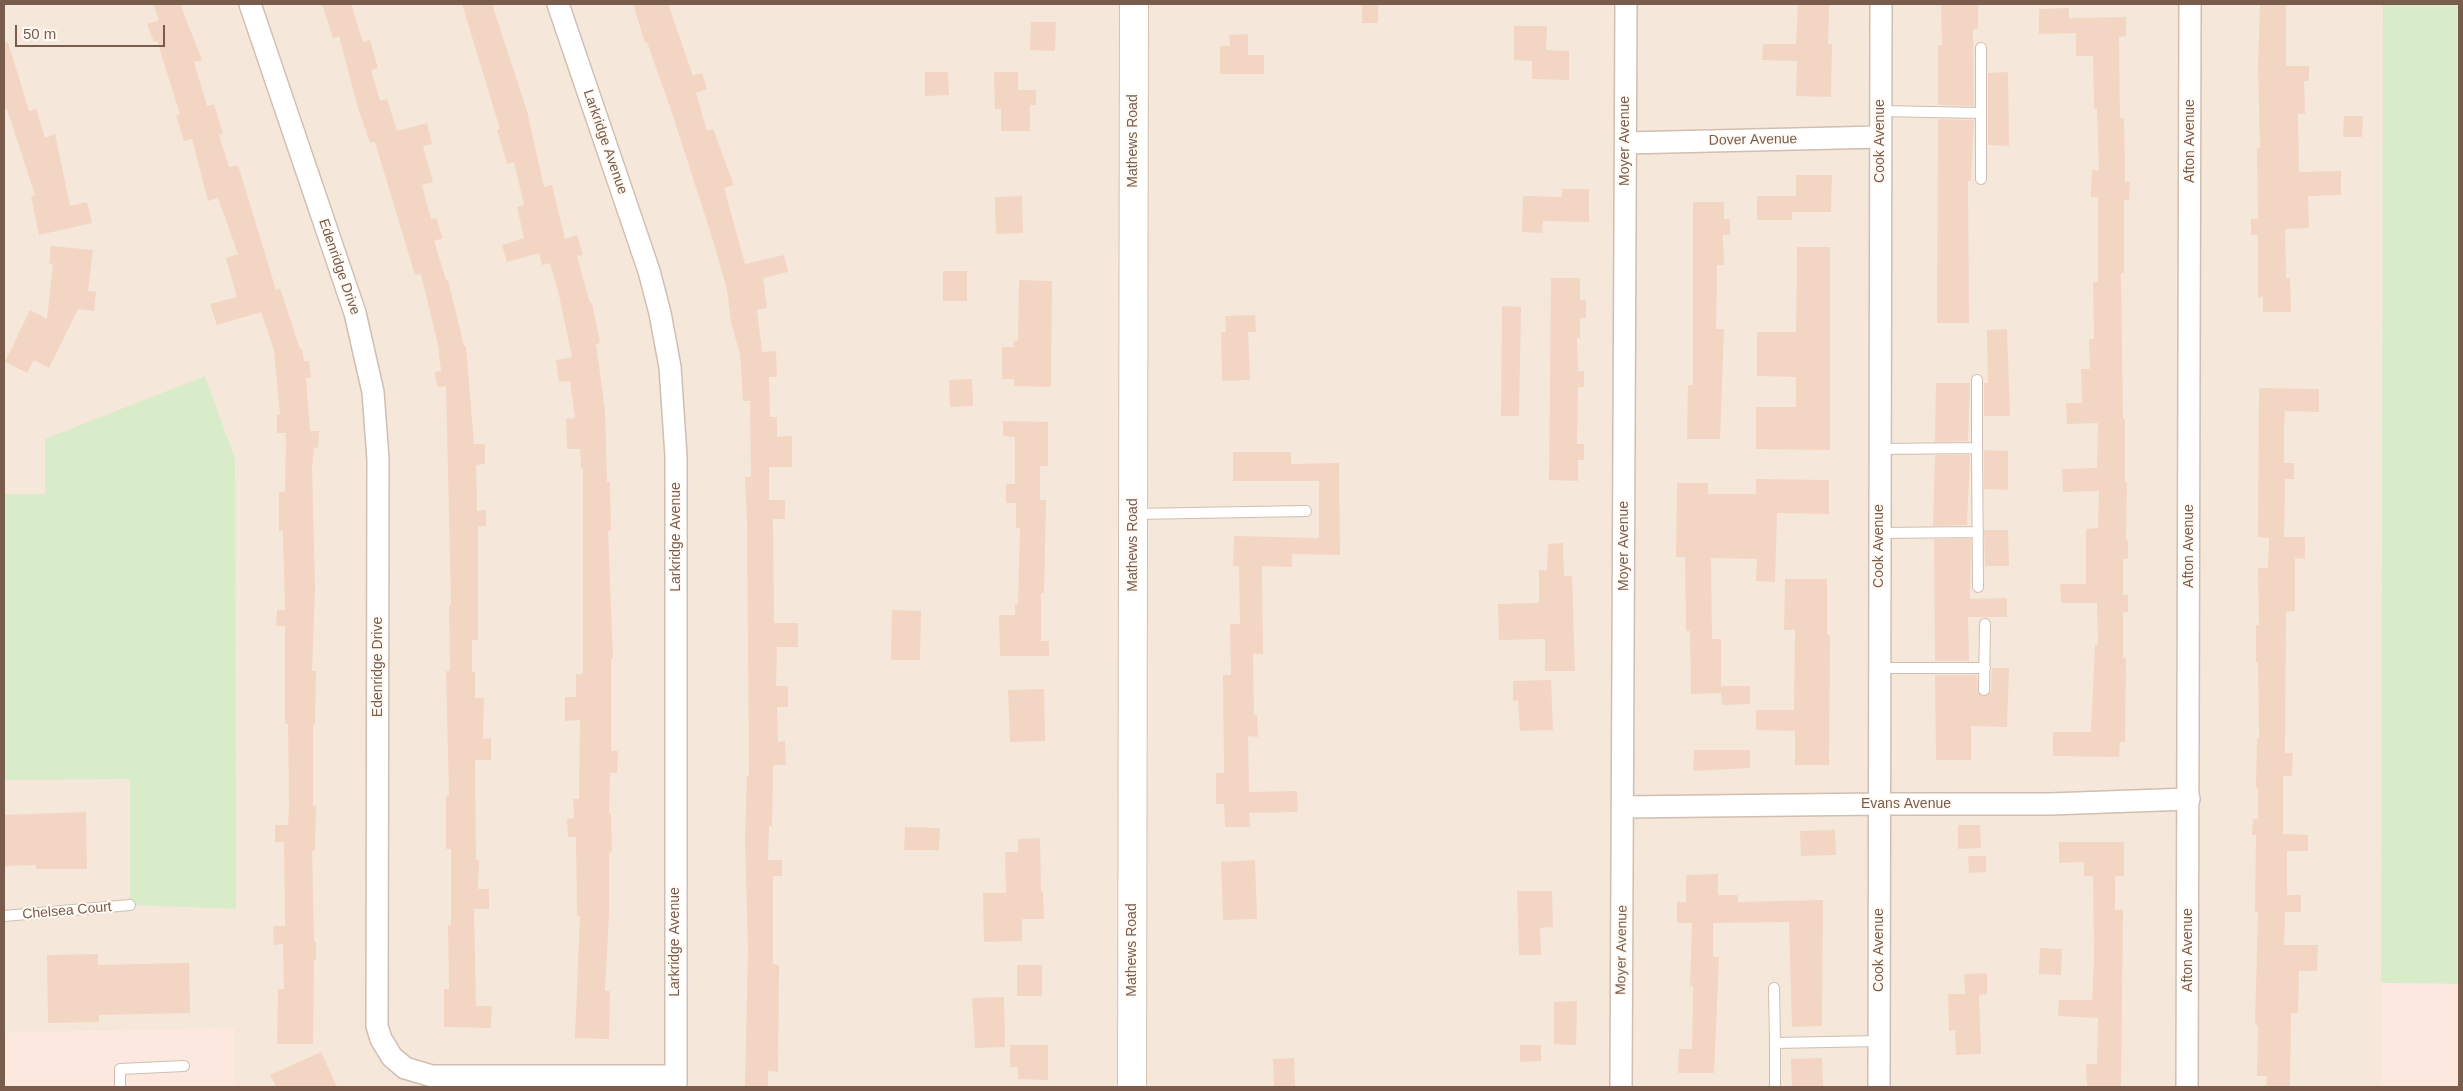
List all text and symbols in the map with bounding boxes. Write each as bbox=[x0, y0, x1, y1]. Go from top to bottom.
scale bar bbox=[18, 15, 168, 47]
text: 50 m bbox=[23, 25, 56, 42]
street label: Larkridge Avenue bbox=[579, 88, 631, 196]
street label: Mathews Road bbox=[1125, 94, 1141, 188]
street label: Moyer Avenue bbox=[1617, 96, 1633, 186]
street label: Cook Avenue bbox=[1872, 99, 1888, 183]
street label: Afton Avenue bbox=[2182, 99, 2198, 183]
street label: Dover Avenue bbox=[1709, 131, 1797, 149]
street label: Edenridge Drive bbox=[315, 217, 363, 317]
street label: Larkridge Avenue bbox=[668, 482, 684, 592]
street label: Mathews Road bbox=[1125, 498, 1141, 592]
street label: Moyer Avenue bbox=[1616, 501, 1632, 591]
street label: Cook Avenue bbox=[1871, 504, 1887, 588]
street label: Afton Avenue bbox=[2181, 504, 2197, 588]
street label: Edenridge Drive bbox=[370, 617, 386, 717]
street label: Evans Avenue bbox=[1861, 796, 1951, 812]
street label: Larkridge Avenue bbox=[667, 887, 683, 997]
street label: Chelsea Court bbox=[22, 899, 112, 923]
street label: Mathews Road bbox=[1124, 903, 1140, 997]
street label: Moyer Avenue bbox=[1613, 905, 1631, 995]
street label: Cook Avenue bbox=[1871, 908, 1887, 992]
street label: Afton Avenue bbox=[2180, 908, 2196, 992]

